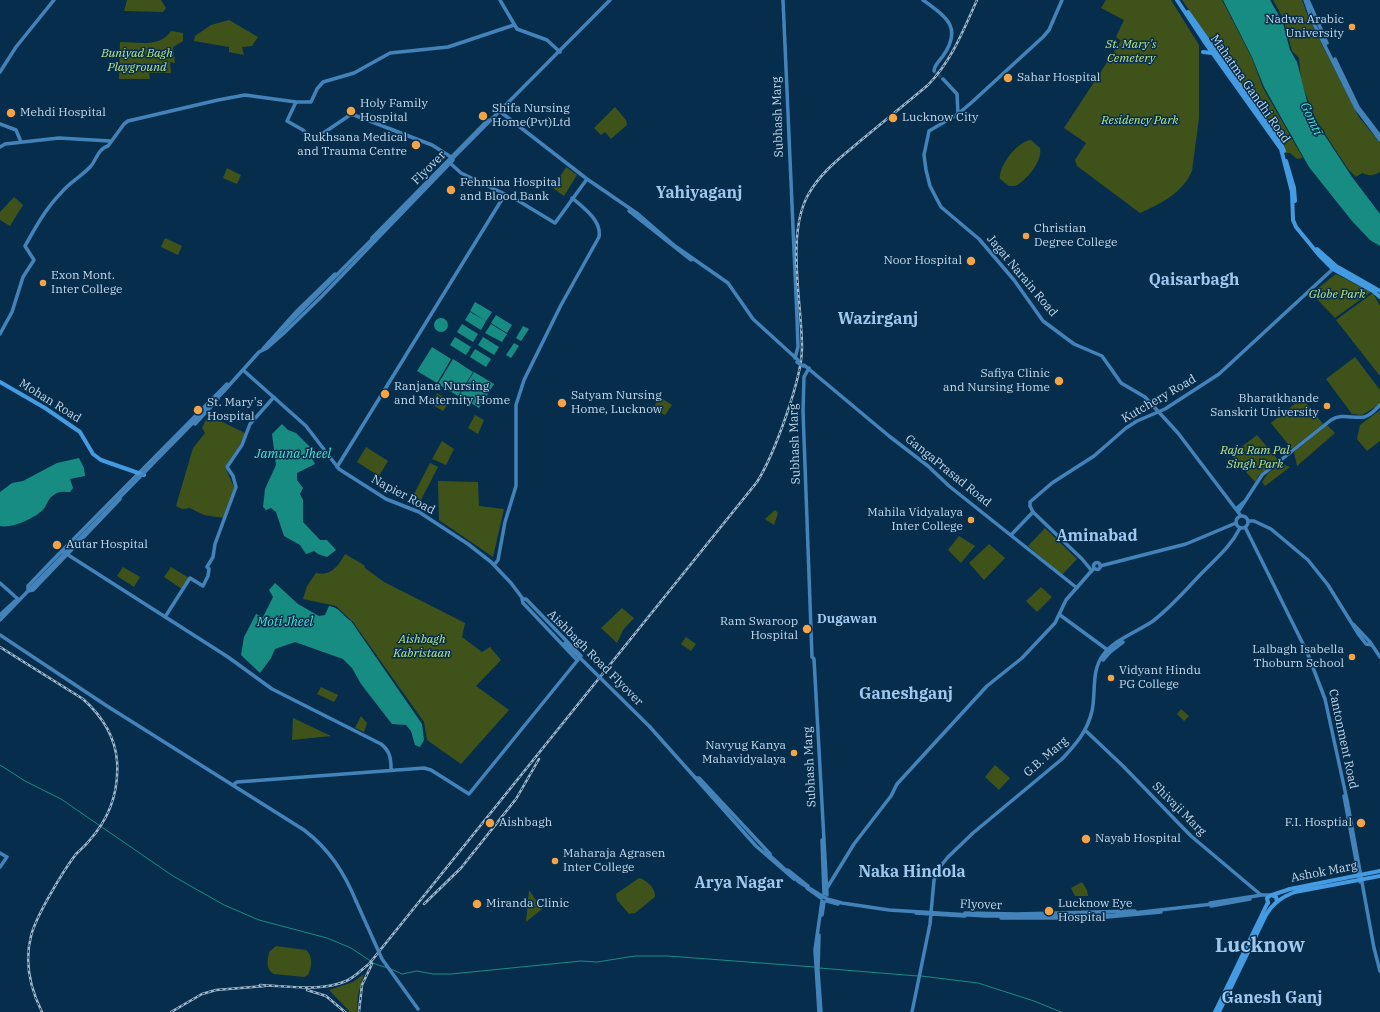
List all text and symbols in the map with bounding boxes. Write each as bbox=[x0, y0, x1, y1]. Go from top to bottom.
place label: Nadwa Arabic University bbox=[1265, 13, 1344, 41]
marker: Nadwa Arabic University bbox=[1347, 22, 1357, 32]
street label: Mahatma Gandhi Road bbox=[1207, 32, 1293, 146]
park label: St. Mary's Cemetery bbox=[1106, 38, 1156, 66]
park label: Buniyad Bagh Playground bbox=[101, 47, 173, 75]
place label: Sahar Hospital bbox=[1017, 71, 1100, 85]
marker: Sahar Hospital bbox=[1002, 72, 1014, 84]
street label: Subhash Marg bbox=[769, 76, 787, 158]
place label: Holy Family Hospital bbox=[360, 97, 428, 125]
water label: Gomtī bbox=[1297, 100, 1325, 138]
place label: Shifa Nursing Home(Pvt)Ltd bbox=[492, 102, 571, 130]
marker: Holy Family Hospital bbox=[345, 105, 357, 117]
place label: Mehdi Hospital bbox=[20, 106, 106, 120]
marker: Mehdi Hospital bbox=[5, 107, 17, 119]
marker: Shifa Nursing Home(Pvt)Ltd bbox=[477, 110, 489, 122]
place label: Lucknow City bbox=[902, 111, 978, 125]
marker: Lucknow City bbox=[887, 112, 899, 124]
park label: Residency Park bbox=[1101, 114, 1179, 128]
place label: Rukhsana Medical and Trauma Centre bbox=[297, 131, 407, 159]
marker: Rukhsana Medical and Trauma Centre bbox=[410, 139, 422, 151]
street label: Flyover bbox=[409, 148, 449, 188]
place label: Fehmina Hospital and Blood Bank bbox=[460, 176, 561, 204]
district label: Yahiyaganj bbox=[656, 183, 742, 203]
marker: Fehmina Hospital and Blood Bank bbox=[445, 184, 457, 196]
place label: Christian Degree College bbox=[1034, 222, 1117, 250]
marker: Christian Degree College bbox=[1021, 231, 1031, 241]
street label: Jagat Narain Road bbox=[984, 232, 1060, 320]
place label: Noor Hospital bbox=[883, 254, 962, 268]
marker: Noor Hospital bbox=[965, 255, 977, 267]
place label: Exon Mont. Inter College bbox=[51, 269, 123, 297]
district label: Qaisarbagh bbox=[1149, 270, 1239, 290]
marker: Exon Mont. Inter College bbox=[38, 278, 48, 288]
park label: Globe Park bbox=[1309, 288, 1365, 302]
district label: Wazirganj bbox=[838, 309, 918, 329]
place label: Safiya Clinic and Nursing Home bbox=[943, 367, 1050, 395]
street label: Kutchery Road bbox=[1119, 372, 1199, 426]
marker: Safiya Clinic and Nursing Home bbox=[1053, 375, 1065, 387]
street label: Mohan Road bbox=[16, 376, 84, 426]
place label: Ranjana Nursing and Maternity Home bbox=[394, 380, 510, 408]
marker: Ranjana Nursing and Maternity Home bbox=[379, 388, 391, 400]
place label: Satyam Nursing Home, Lucknow bbox=[571, 389, 662, 417]
place label: Bharatkhande Sanskrit University bbox=[1210, 392, 1319, 420]
place label: St. Mary's Hospital bbox=[207, 396, 262, 424]
marker: Satyam Nursing Home, Lucknow bbox=[556, 397, 568, 409]
marker: Bharatkhande Sanskrit University bbox=[1322, 401, 1332, 411]
street label: Subhash Marg bbox=[786, 403, 804, 485]
marker: St. Mary's Hospital bbox=[192, 404, 204, 416]
street label: GangaPrasad Road bbox=[902, 432, 994, 510]
park label: Raja Ram Pal Singh Park bbox=[1220, 444, 1290, 472]
water label: Jamuna Jheel bbox=[255, 446, 331, 462]
street label: Napier Road bbox=[369, 472, 437, 518]
place label: Mahila Vidyalaya Inter College bbox=[867, 506, 963, 534]
marker: Mahila Vidyalaya Inter College bbox=[966, 515, 976, 525]
district label: Aminabad bbox=[1056, 526, 1138, 546]
place label: Autar Hospital bbox=[66, 538, 148, 552]
marker: Autar Hospital bbox=[51, 539, 63, 551]
street label: Aishbagh Road Flyover bbox=[544, 607, 646, 709]
district label: Dugawan bbox=[817, 611, 877, 627]
water label: Moti Jheel bbox=[257, 614, 313, 630]
place label: Ram Swaroop Hospital bbox=[720, 615, 798, 643]
marker: Ram Swaroop Hospital bbox=[801, 623, 813, 635]
park label: Aishbagh Kabristaan bbox=[393, 633, 451, 661]
place label: Lalbagh Isabella Thoburn School bbox=[1252, 643, 1344, 671]
marker: Lalbagh Isabella Thoburn School bbox=[1347, 652, 1357, 662]
place label: Vidyant Hindu PG College bbox=[1119, 664, 1201, 692]
marker: Vidyant Hindu PG College bbox=[1106, 673, 1116, 683]
district label: Ganeshganj bbox=[859, 684, 953, 704]
street label: Cantonment Road bbox=[1325, 688, 1361, 790]
street label: Subhash Marg bbox=[801, 726, 819, 808]
street label: G.B. Marg bbox=[1021, 734, 1071, 780]
place label: Navyug Kanya Mahavidyalaya bbox=[702, 739, 786, 767]
marker: Navyug Kanya Mahavidyalaya bbox=[789, 748, 799, 758]
street label: Shivaji Marg bbox=[1149, 779, 1209, 839]
place label: Aishbagh bbox=[499, 816, 552, 830]
place label: F.I. Hosptial bbox=[1285, 816, 1352, 830]
marker: Aishbagh bbox=[484, 817, 496, 829]
marker: F.I. Hosptial bbox=[1355, 817, 1367, 829]
place label: Nayab Hospital bbox=[1095, 832, 1181, 846]
marker: Nayab Hospital bbox=[1080, 833, 1092, 845]
place label: Maharaja Agrasen Inter College bbox=[563, 847, 665, 875]
marker: Maharaja Agrasen Inter College bbox=[550, 856, 560, 866]
street label: Ashok Marg bbox=[1290, 859, 1358, 885]
district label: Naka Hindola bbox=[858, 862, 966, 882]
district label: Arya Nagar bbox=[695, 873, 783, 893]
place label: Miranda Clinic bbox=[486, 897, 569, 911]
street label: Flyover bbox=[960, 897, 1002, 913]
place label: Lucknow Eye Hospital bbox=[1058, 897, 1133, 925]
marker: Miranda Clinic bbox=[471, 898, 483, 910]
marker: Lucknow Eye Hospital bbox=[1043, 905, 1055, 917]
district label: Lucknow bbox=[1215, 934, 1305, 958]
district label: Ganesh Ganj bbox=[1221, 988, 1323, 1008]

